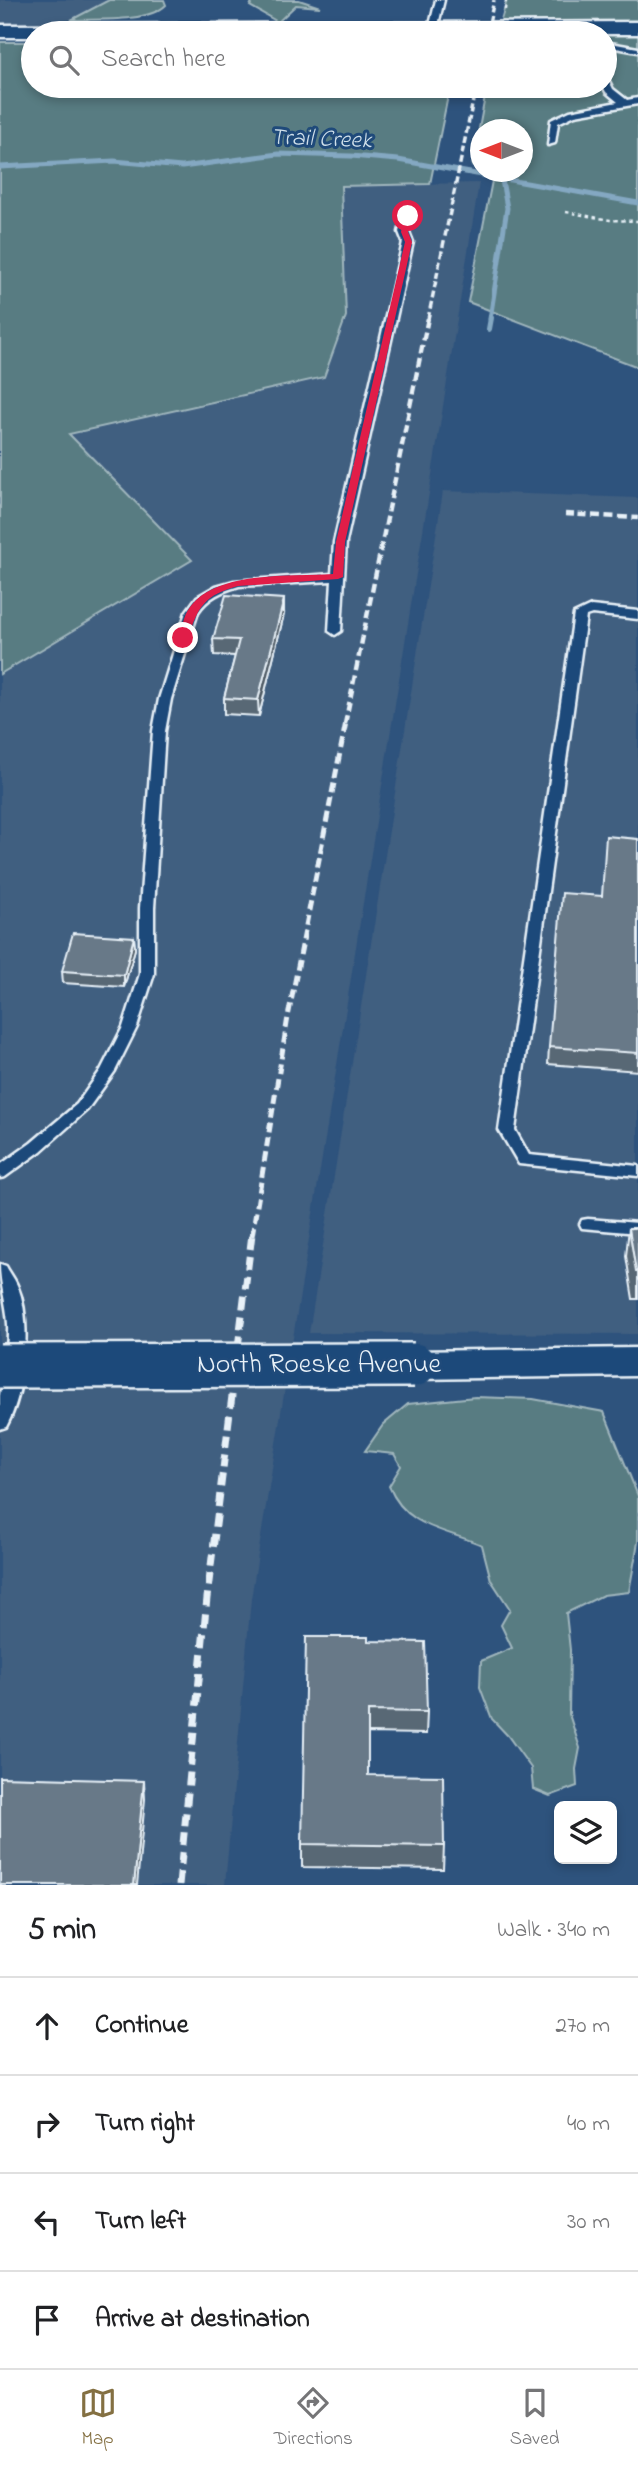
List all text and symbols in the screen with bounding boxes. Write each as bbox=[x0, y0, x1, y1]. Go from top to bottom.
search box bbox=[21, 21, 617, 98]
icon: search bbox=[45, 41, 83, 79]
text: Search here bbox=[101, 41, 226, 79]
north arrow bbox=[470, 119, 533, 182]
water label: Trail Creek bbox=[270, 121, 374, 159]
route start bbox=[392, 200, 423, 231]
route end bbox=[167, 622, 198, 653]
street label: North Roeske Avenue bbox=[197, 1345, 442, 1386]
map controls bbox=[554, 1801, 617, 1864]
button: layers bbox=[554, 1801, 617, 1864]
text: 5 min bbox=[28, 1909, 96, 1953]
text: Walk · 340 m bbox=[497, 1914, 610, 1947]
icon: ahead bbox=[28, 2007, 66, 2045]
text: Continue bbox=[95, 2007, 188, 2045]
text: 270 m bbox=[556, 2010, 610, 2043]
icon: right bbox=[28, 2105, 66, 2143]
text: Turn right bbox=[95, 2105, 195, 2143]
text: 40 m bbox=[567, 2108, 610, 2141]
icon: left bbox=[28, 2203, 66, 2241]
text: Turn left bbox=[95, 2203, 186, 2241]
text: 30 m bbox=[567, 2206, 610, 2239]
icon: arrive bbox=[28, 2301, 66, 2339]
text: Arrive at destination bbox=[95, 2301, 310, 2339]
tab: Map bbox=[79, 2384, 117, 2453]
tab: Directions bbox=[274, 2384, 353, 2453]
tab: Saved bbox=[510, 2384, 559, 2453]

